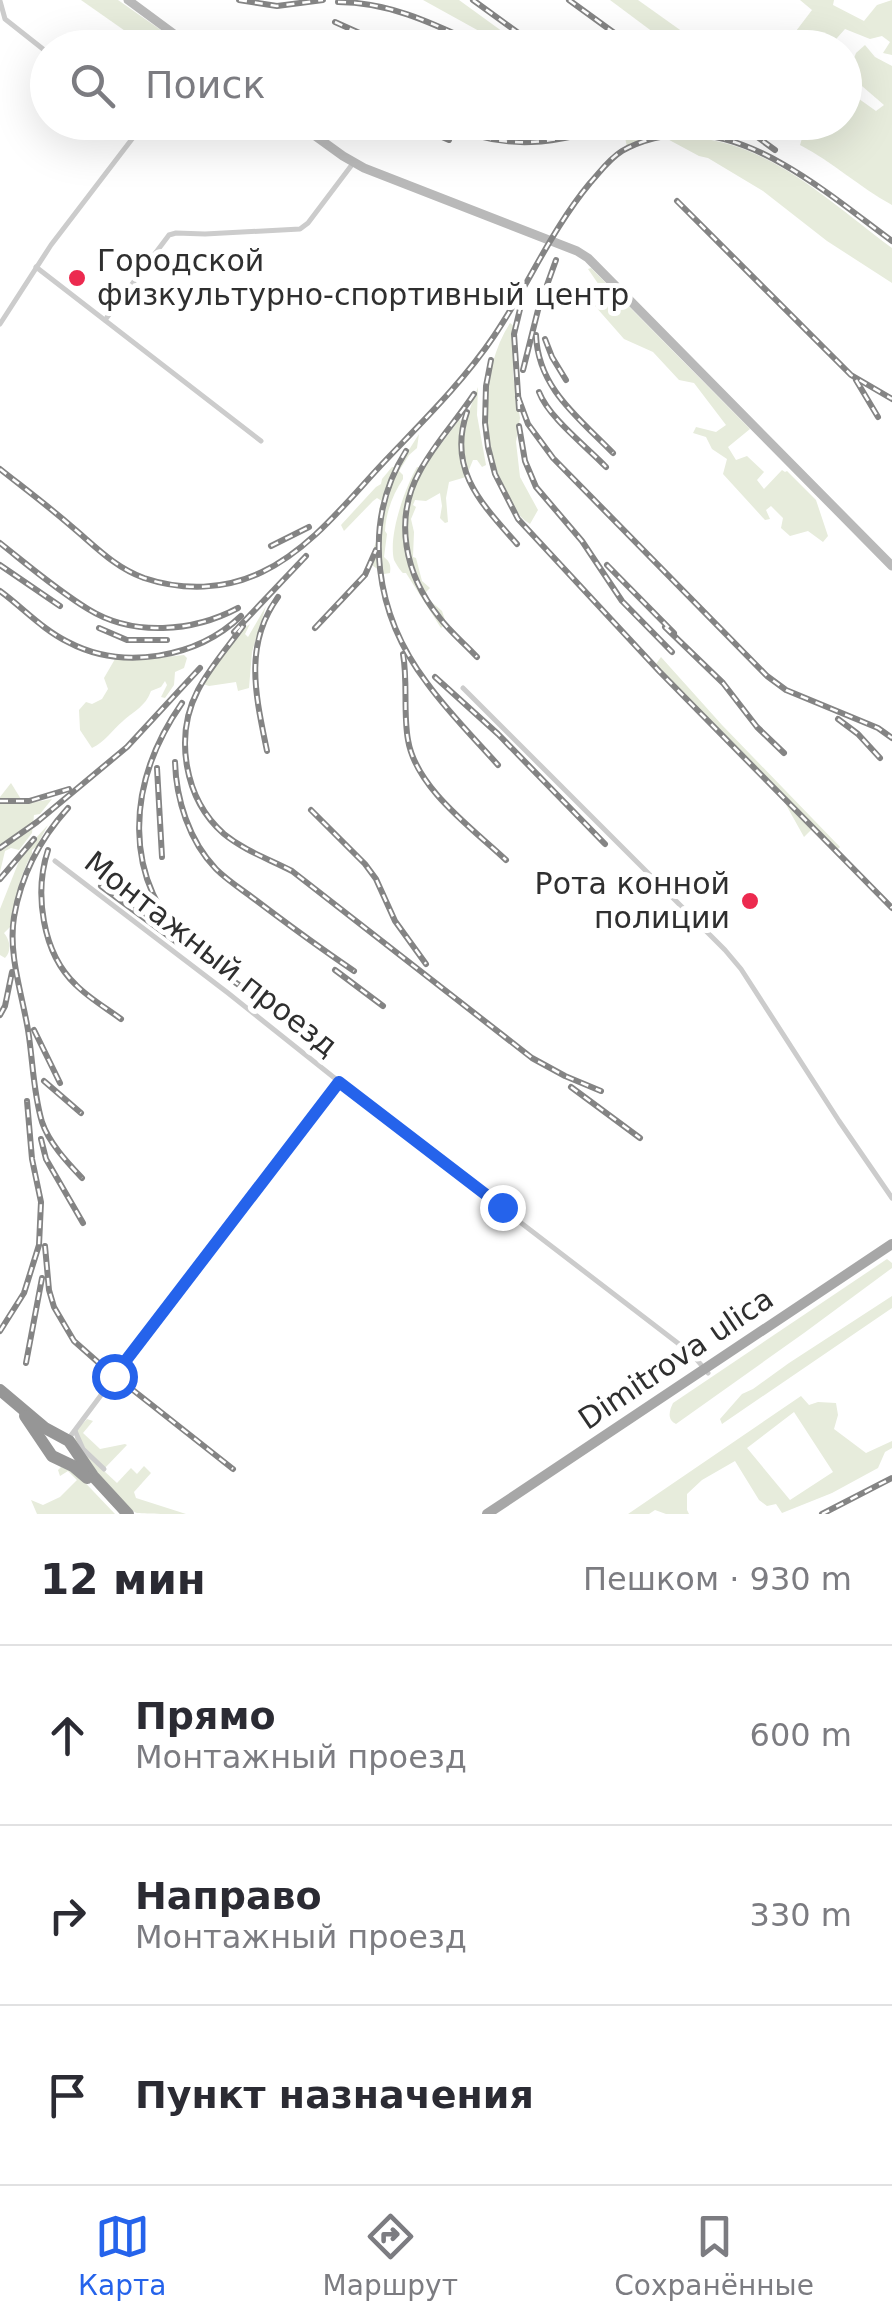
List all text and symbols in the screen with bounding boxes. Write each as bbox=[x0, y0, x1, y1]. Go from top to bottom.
search box bbox=[30, 30, 862, 140]
icon: search bbox=[65, 58, 120, 113]
text: Поиск bbox=[145, 63, 265, 107]
place label: Городской физкультурно-спортивный центр bbox=[97, 243, 629, 312]
marker: Городской физкультурно-спортивный центр bbox=[66, 267, 88, 289]
street label: Монтажный проезд bbox=[78, 844, 345, 1063]
place label: Рота конной полиции bbox=[535, 866, 730, 935]
marker: Рота конной полиции bbox=[739, 890, 761, 912]
route end bbox=[480, 1185, 526, 1231]
street label: Dimitrova ulica bbox=[572, 1281, 780, 1437]
route start bbox=[92, 1354, 138, 1400]
text: 12 мин bbox=[40, 1555, 206, 1604]
text: Пешком · 930 m bbox=[583, 1560, 852, 1598]
text: Прямо bbox=[135, 1694, 276, 1738]
icon: ahead bbox=[40, 1708, 95, 1763]
text: 600 m bbox=[750, 1716, 852, 1754]
text: Монтажный проезд bbox=[135, 1738, 467, 1776]
text: Направо bbox=[135, 1874, 322, 1918]
icon: right bbox=[40, 1888, 95, 1943]
text: 330 m bbox=[750, 1896, 852, 1934]
text: Монтажный проезд bbox=[135, 1918, 467, 1956]
icon: arrive bbox=[40, 2068, 95, 2123]
text: Пункт назначения bbox=[135, 2073, 534, 2117]
tab: Карта bbox=[78, 2209, 166, 2302]
tab: Маршрут bbox=[323, 2209, 458, 2302]
tab: Сохранённые bbox=[614, 2209, 814, 2302]

